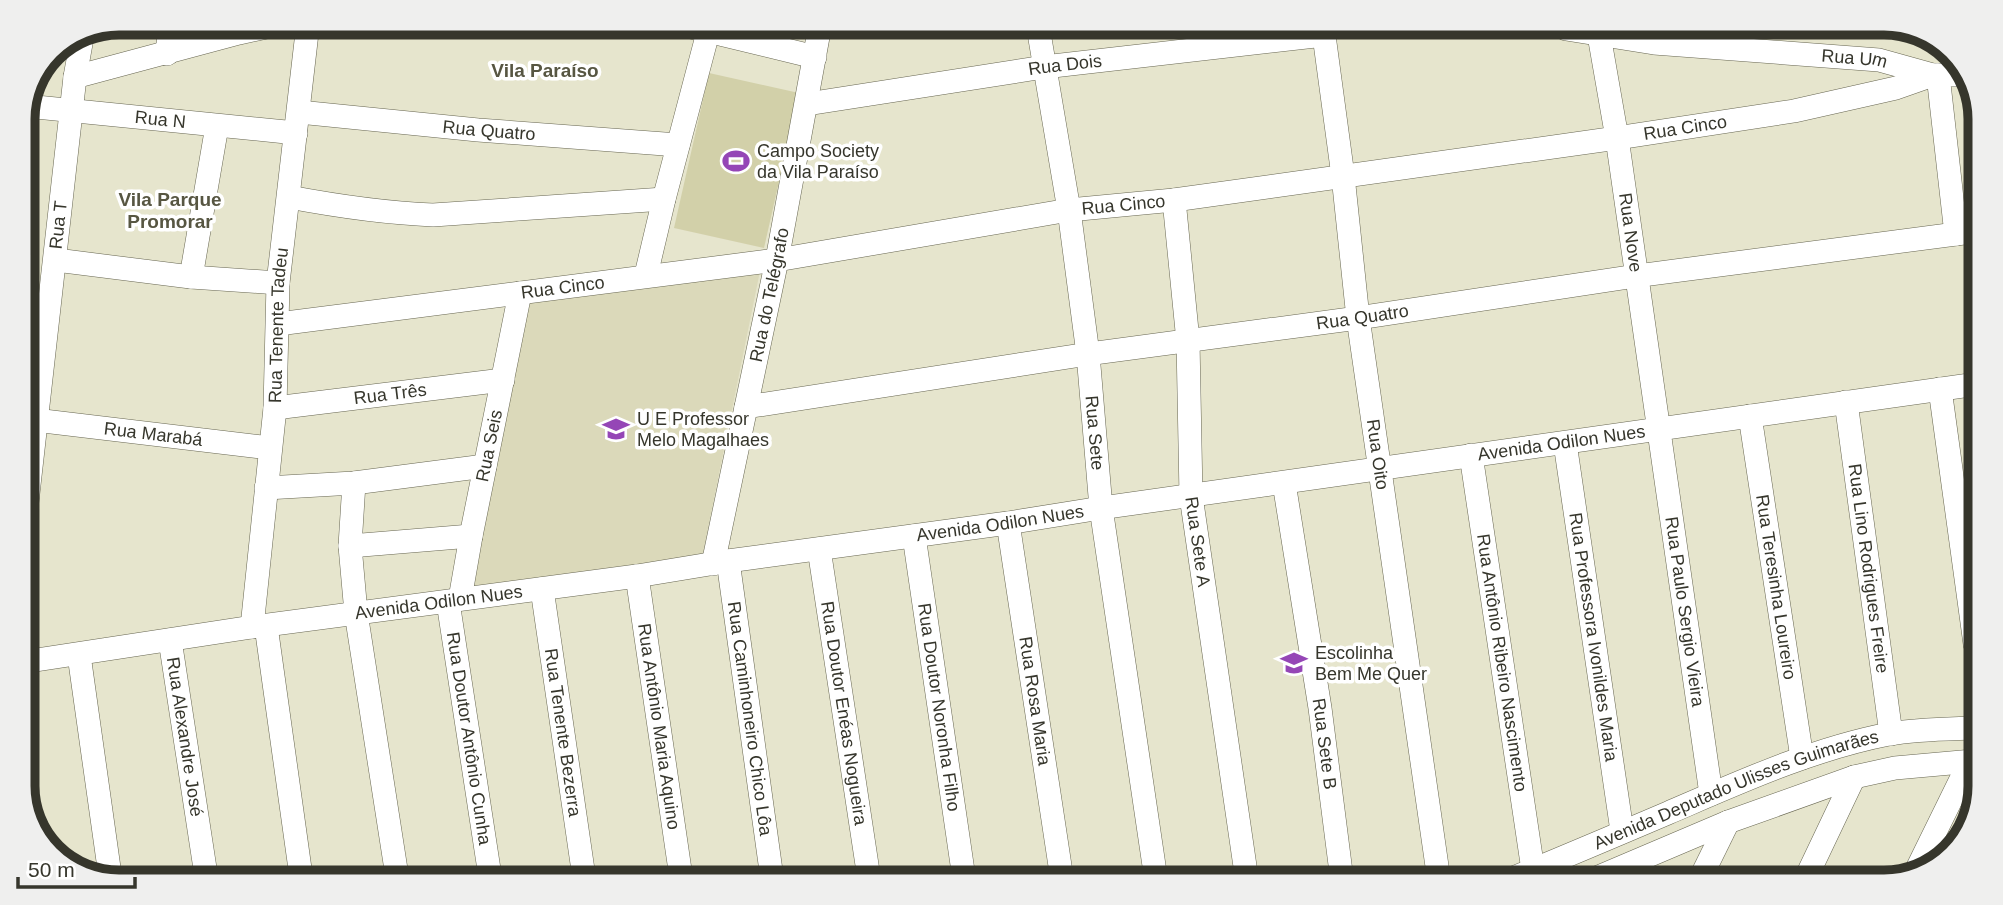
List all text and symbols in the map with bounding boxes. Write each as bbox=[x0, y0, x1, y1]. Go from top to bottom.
street label: Rua Um bbox=[1821, 46, 1890, 72]
street label: Rua Dois bbox=[1027, 50, 1103, 79]
district label: Vila Paraíso bbox=[491, 60, 599, 81]
street label: Rua N bbox=[134, 107, 187, 132]
street label: Rua Cinco bbox=[1642, 111, 1728, 144]
street label: Rua Quatro bbox=[442, 117, 536, 144]
place label: Campo Society da Vila Paraíso bbox=[757, 141, 879, 182]
sports icon: Campo Society da Vila Paraíso bbox=[721, 146, 751, 176]
district label: Vila Parque Promorar bbox=[118, 189, 222, 232]
street label: Rua Cinco bbox=[1081, 191, 1166, 219]
street label: Rua Nove bbox=[1615, 191, 1646, 274]
street label: Rua T bbox=[46, 200, 71, 250]
street label: Rua do Telégrafo bbox=[746, 226, 793, 364]
street label: Rua Tenente Tadeu bbox=[265, 247, 292, 403]
street label: Rua Cinco bbox=[520, 272, 606, 303]
street label: Rua Quatro bbox=[1315, 300, 1410, 333]
street label: Rua Três bbox=[353, 379, 428, 408]
street label: Rua Sete bbox=[1082, 395, 1108, 471]
street label: Rua Seis bbox=[472, 408, 506, 484]
place label: U E Professor Melo Magalhaes bbox=[637, 409, 769, 450]
school or university icon: U E Professor Melo Magalhaes bbox=[601, 414, 631, 444]
street label: Rua Marabá bbox=[103, 418, 205, 450]
street label: Rua Oito bbox=[1363, 418, 1393, 491]
street label: Avenida Odilon Nues bbox=[1476, 421, 1646, 465]
street label: Rua Lino Rodrigues Freire bbox=[1844, 462, 1893, 674]
street label: Rua Teresinha Loureiro bbox=[1752, 493, 1800, 681]
street label: Rua Sete A bbox=[1181, 495, 1214, 588]
street label: Avenida Odilon Nues bbox=[915, 501, 1085, 545]
street label: Rua Professora Ivonildes Maria bbox=[1565, 511, 1622, 764]
street label: Rua Paulo Sergio Vieira bbox=[1661, 515, 1709, 709]
street label: Rua Antônio Ribeiro Nascimento bbox=[1473, 532, 1531, 793]
street label: Avenida Odilon Nues bbox=[354, 581, 524, 623]
street label: Rua Caminhoneiro Chico Lôa bbox=[724, 600, 776, 838]
street label: Rua Doutor Enéas Nogueira bbox=[817, 600, 871, 827]
street label: Rua Doutor Noronha Filho bbox=[914, 602, 964, 813]
street label: Rua Antônio Maria Aquino bbox=[634, 622, 684, 831]
street label: Rua Doutor Antônio Cunha bbox=[443, 630, 495, 847]
street label: Rua Rosa Maria bbox=[1015, 635, 1055, 768]
place label: Escolinha Bem Me Quer bbox=[1315, 643, 1427, 684]
street label: Rua Tenente Bezerra bbox=[541, 647, 585, 819]
school or university icon: Escolinha Bem Me Quer bbox=[1279, 648, 1309, 678]
street label: Rua Alexandre José bbox=[163, 656, 207, 818]
street label: Rua Sete B bbox=[1309, 697, 1340, 791]
street label: Avenida Deputado Ulisses Guimarães bbox=[1591, 726, 1881, 853]
scale bar bbox=[18, 846, 135, 890]
text: 50 m bbox=[28, 858, 75, 881]

